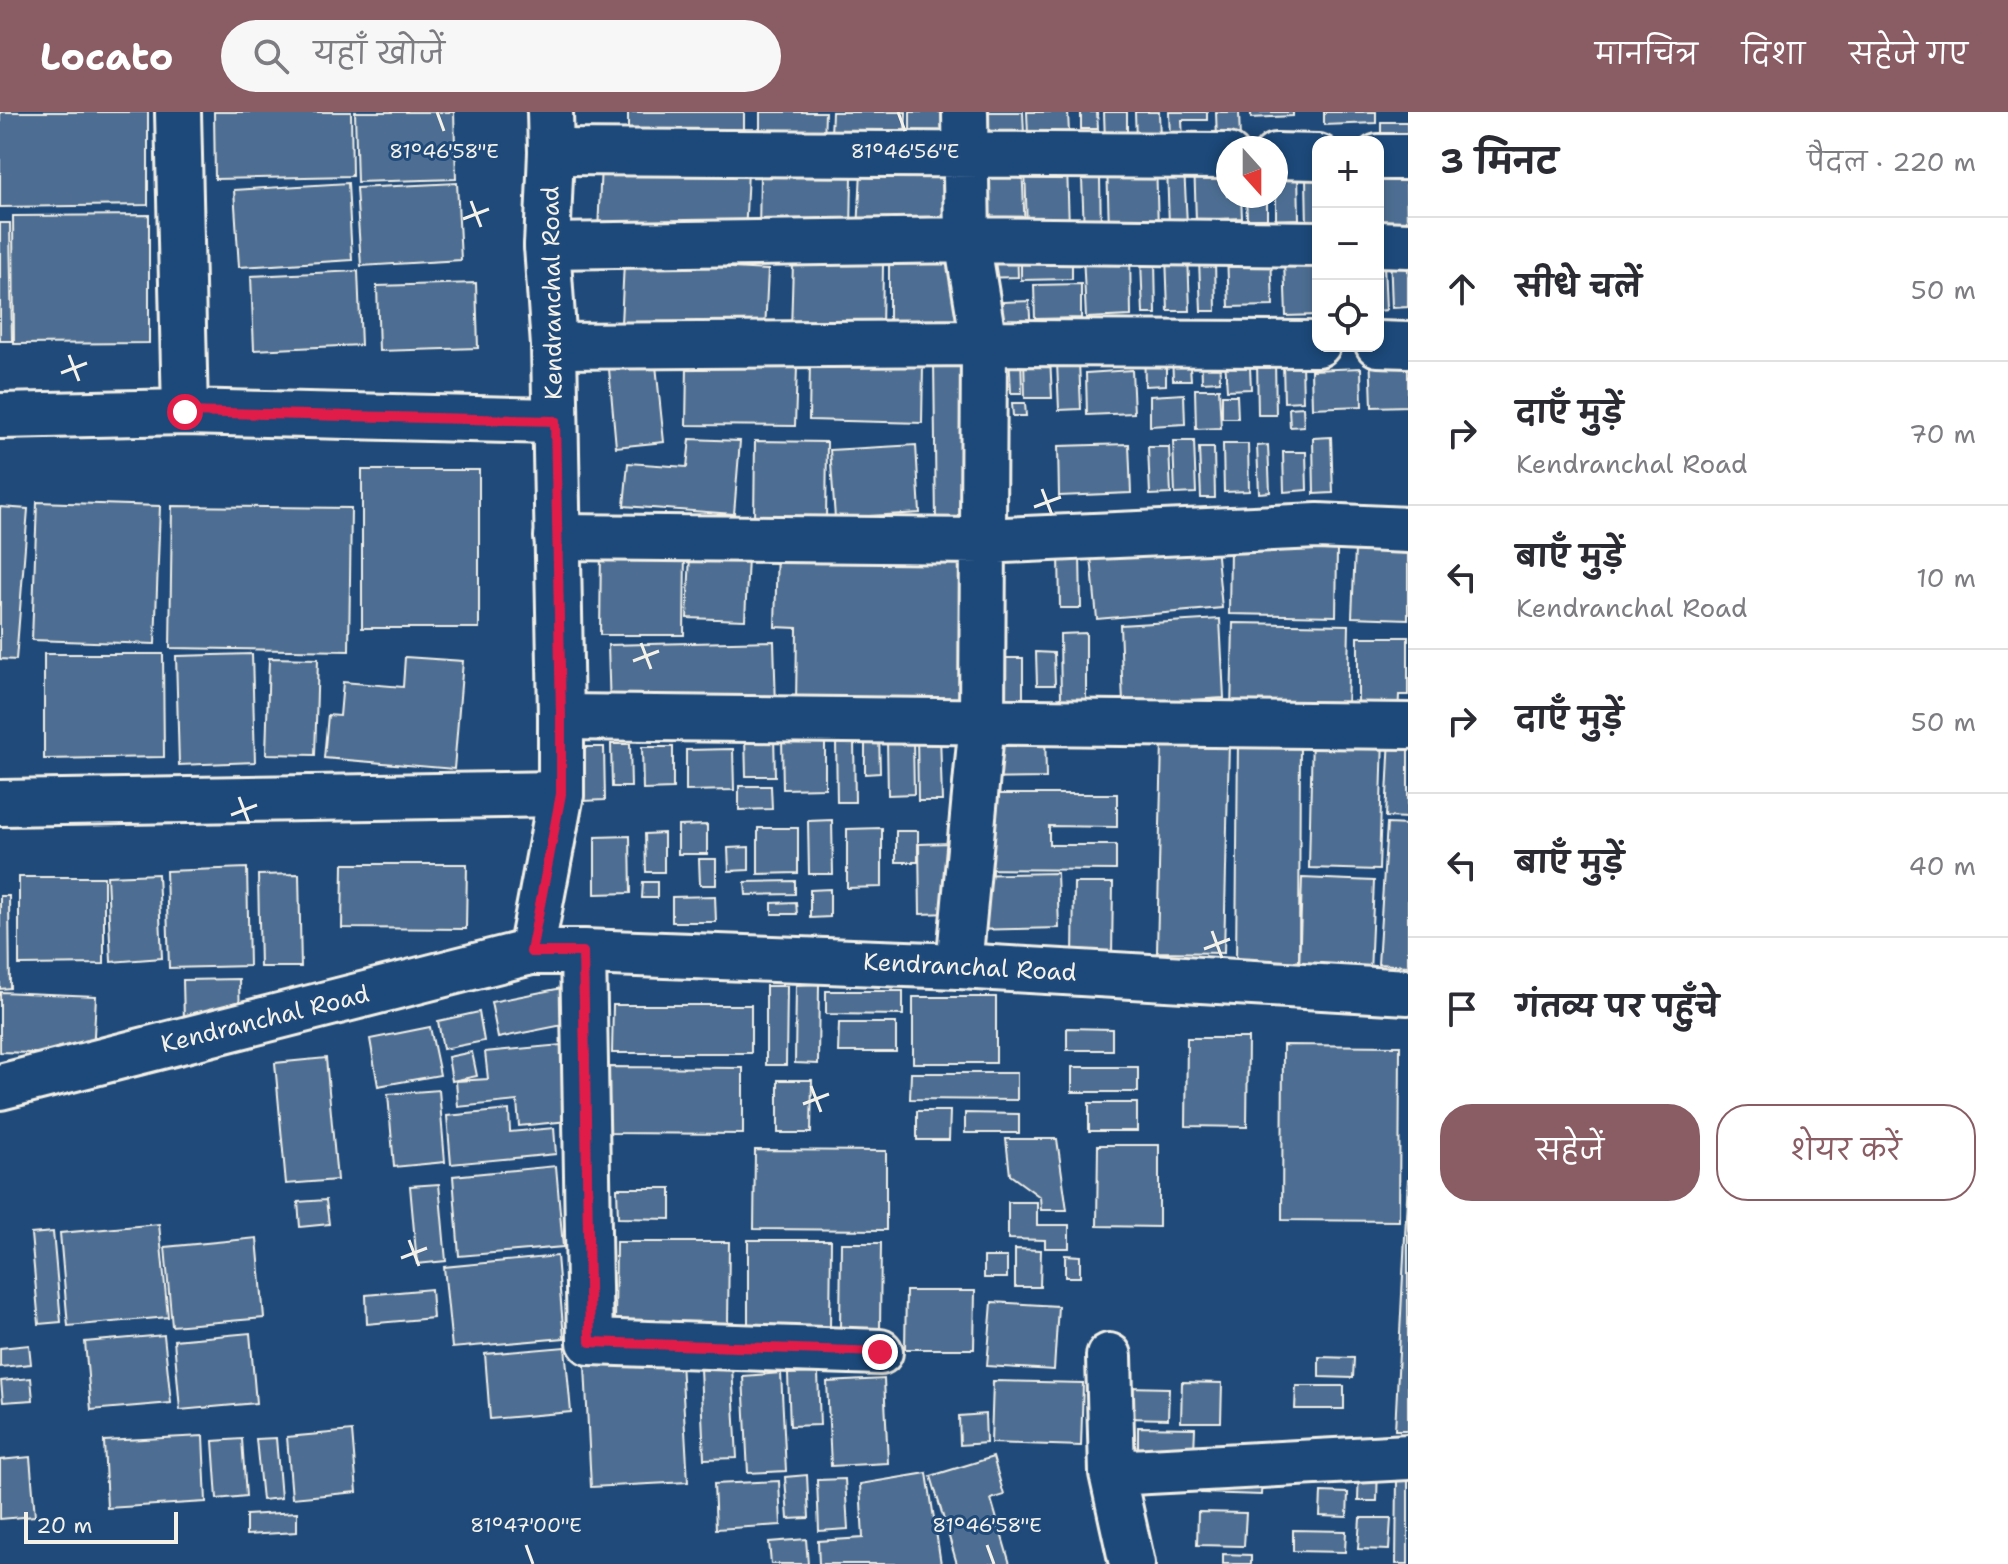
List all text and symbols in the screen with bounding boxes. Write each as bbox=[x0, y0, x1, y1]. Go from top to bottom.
search box bbox=[221, 20, 781, 92]
text: Locato bbox=[40, 31, 173, 82]
text: यहाँ खोजें bbox=[313, 33, 445, 74]
icon: search bbox=[249, 34, 293, 78]
text: मानचित्र bbox=[1595, 35, 1698, 73]
text: दिशा bbox=[1742, 35, 1805, 73]
text: सहेजे गए bbox=[1849, 35, 1968, 73]
north arrow bbox=[1216, 136, 1288, 208]
map controls bbox=[1312, 136, 1384, 352]
button: + bbox=[1312, 136, 1384, 208]
text: 81°46'58"E bbox=[389, 138, 499, 164]
text: 81°46'56"E bbox=[851, 138, 959, 164]
text: 3 मिनट bbox=[1440, 138, 1558, 184]
text: पैदल · 220 m bbox=[1807, 144, 1976, 179]
street label: Kendranchal Road bbox=[534, 186, 570, 400]
button: − bbox=[1312, 208, 1384, 280]
text: सीधे चलें bbox=[1516, 266, 1641, 307]
icon: ahead bbox=[1440, 267, 1484, 311]
text: 50 m bbox=[1911, 272, 1976, 307]
button: locate bbox=[1312, 280, 1384, 352]
text: दाएँ मुड़ें bbox=[1516, 392, 1623, 433]
route start bbox=[167, 394, 203, 430]
icon: right bbox=[1440, 411, 1484, 455]
text: 70 m bbox=[1909, 416, 1976, 451]
text: Kendranchal Road bbox=[1516, 446, 1748, 481]
text: बाएँ मुड़ें bbox=[1516, 536, 1624, 577]
icon: left bbox=[1440, 555, 1484, 599]
text: 10 m bbox=[1916, 560, 1976, 595]
text: Kendranchal Road bbox=[1516, 590, 1748, 625]
text: दाएँ मुड़ें bbox=[1516, 698, 1623, 739]
icon: right bbox=[1440, 699, 1484, 743]
text: 50 m bbox=[1911, 704, 1976, 739]
text: बाएँ मुड़ें bbox=[1516, 842, 1624, 883]
icon: left bbox=[1440, 843, 1484, 887]
text: 40 m bbox=[1909, 848, 1976, 883]
street label: Kendranchal Road bbox=[862, 945, 1078, 989]
street label: Kendranchal Road bbox=[157, 978, 373, 1060]
text: गंतव्य पर पहुँचे bbox=[1516, 986, 1719, 1027]
icon: arrive bbox=[1440, 987, 1484, 1031]
button: सहेजें bbox=[1440, 1104, 1700, 1201]
button: शेयर करें bbox=[1716, 1104, 1976, 1201]
route end bbox=[862, 1334, 898, 1370]
scale bar bbox=[24, 1508, 178, 1544]
text: 20 m bbox=[36, 1511, 93, 1540]
text: 81°47'00"E bbox=[470, 1512, 582, 1538]
text: 81°46'58"E bbox=[932, 1512, 1042, 1538]

